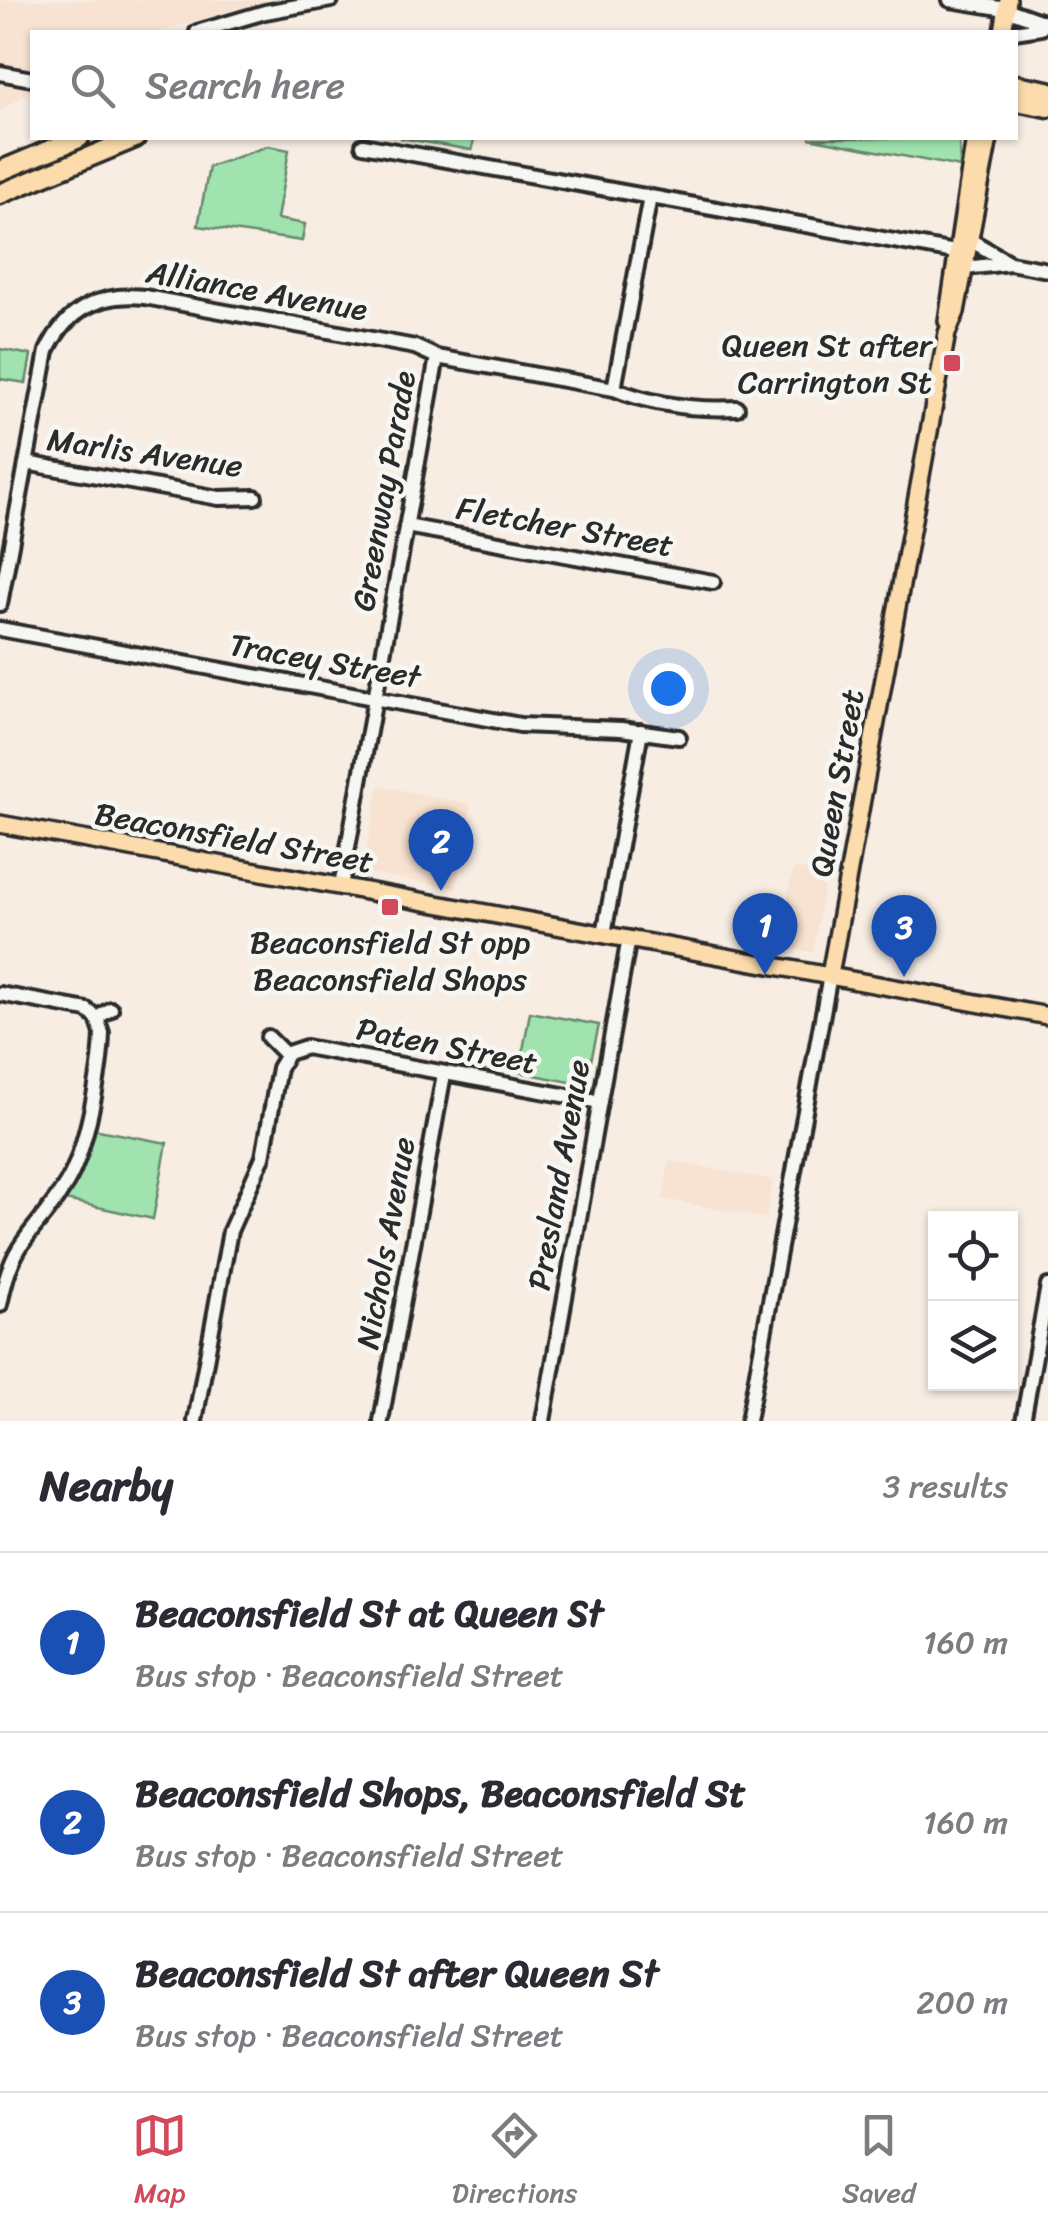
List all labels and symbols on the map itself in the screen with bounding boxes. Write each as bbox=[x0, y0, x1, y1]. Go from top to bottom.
street label: Alliance Avenue bbox=[141, 243, 372, 338]
place label: Queen St after Carrington St bbox=[722, 317, 934, 411]
marker: Queen St after Carrington St bbox=[941, 352, 963, 374]
street label: Greenway Parade bbox=[335, 366, 433, 616]
street label: Marlis Avenue bbox=[44, 411, 246, 495]
street label: Fletcher Street bbox=[452, 480, 678, 574]
street label: Tracey Street bbox=[225, 616, 426, 706]
your location bbox=[643, 663, 694, 714]
street label: Queen Street bbox=[792, 685, 882, 881]
street label: Beaconsfield Street bbox=[90, 785, 378, 891]
pin: 2 bbox=[408, 808, 474, 891]
pin: 1 bbox=[732, 892, 798, 975]
pin: 3 bbox=[872, 894, 936, 977]
marker: Beaconsfield St opp Beaconsfield Shops bbox=[379, 896, 401, 918]
place label: Beaconsfield St opp Beaconsfield Shops bbox=[250, 914, 530, 1008]
street label: Paten Street bbox=[352, 1001, 542, 1091]
street label: Presland Avenue bbox=[511, 1055, 607, 1295]
street label: Nichols Avenue bbox=[339, 1132, 433, 1354]

